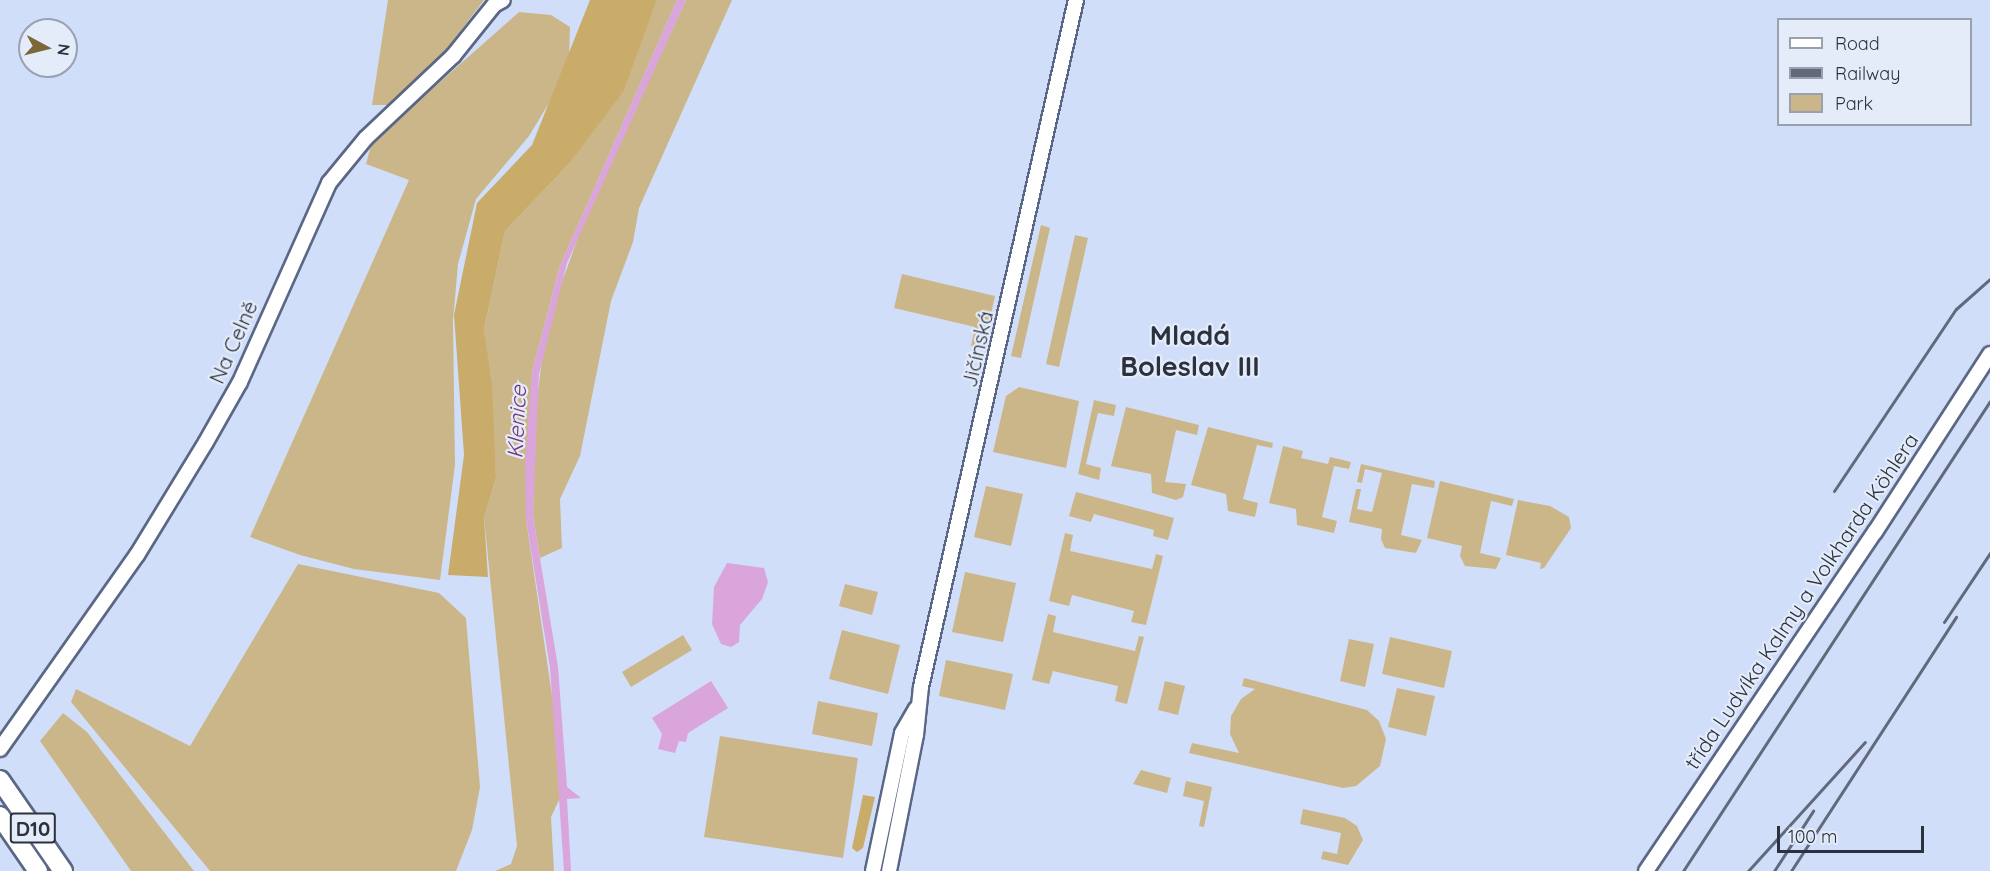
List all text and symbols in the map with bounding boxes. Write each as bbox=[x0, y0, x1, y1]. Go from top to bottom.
north arrow bbox=[18, 18, 78, 78]
legend bbox=[1777, 18, 1972, 126]
text: Road bbox=[1835, 32, 1880, 55]
text: N bbox=[53, 43, 75, 57]
text: Railway bbox=[1835, 62, 1901, 85]
text: Park bbox=[1835, 92, 1873, 115]
street label: Na Celně bbox=[204, 297, 262, 387]
street label: Jičínská bbox=[956, 308, 998, 390]
district label: Mladá Boleslav III bbox=[1120, 319, 1260, 382]
water label: Klenice bbox=[502, 385, 532, 459]
street label: třída Ludvíka Kalmy a Volkharda Köhlera bbox=[1679, 428, 1923, 774]
road number: D10 bbox=[9, 811, 57, 845]
scale bar bbox=[1780, 814, 1927, 852]
text: 100 m bbox=[1788, 825, 1837, 848]

